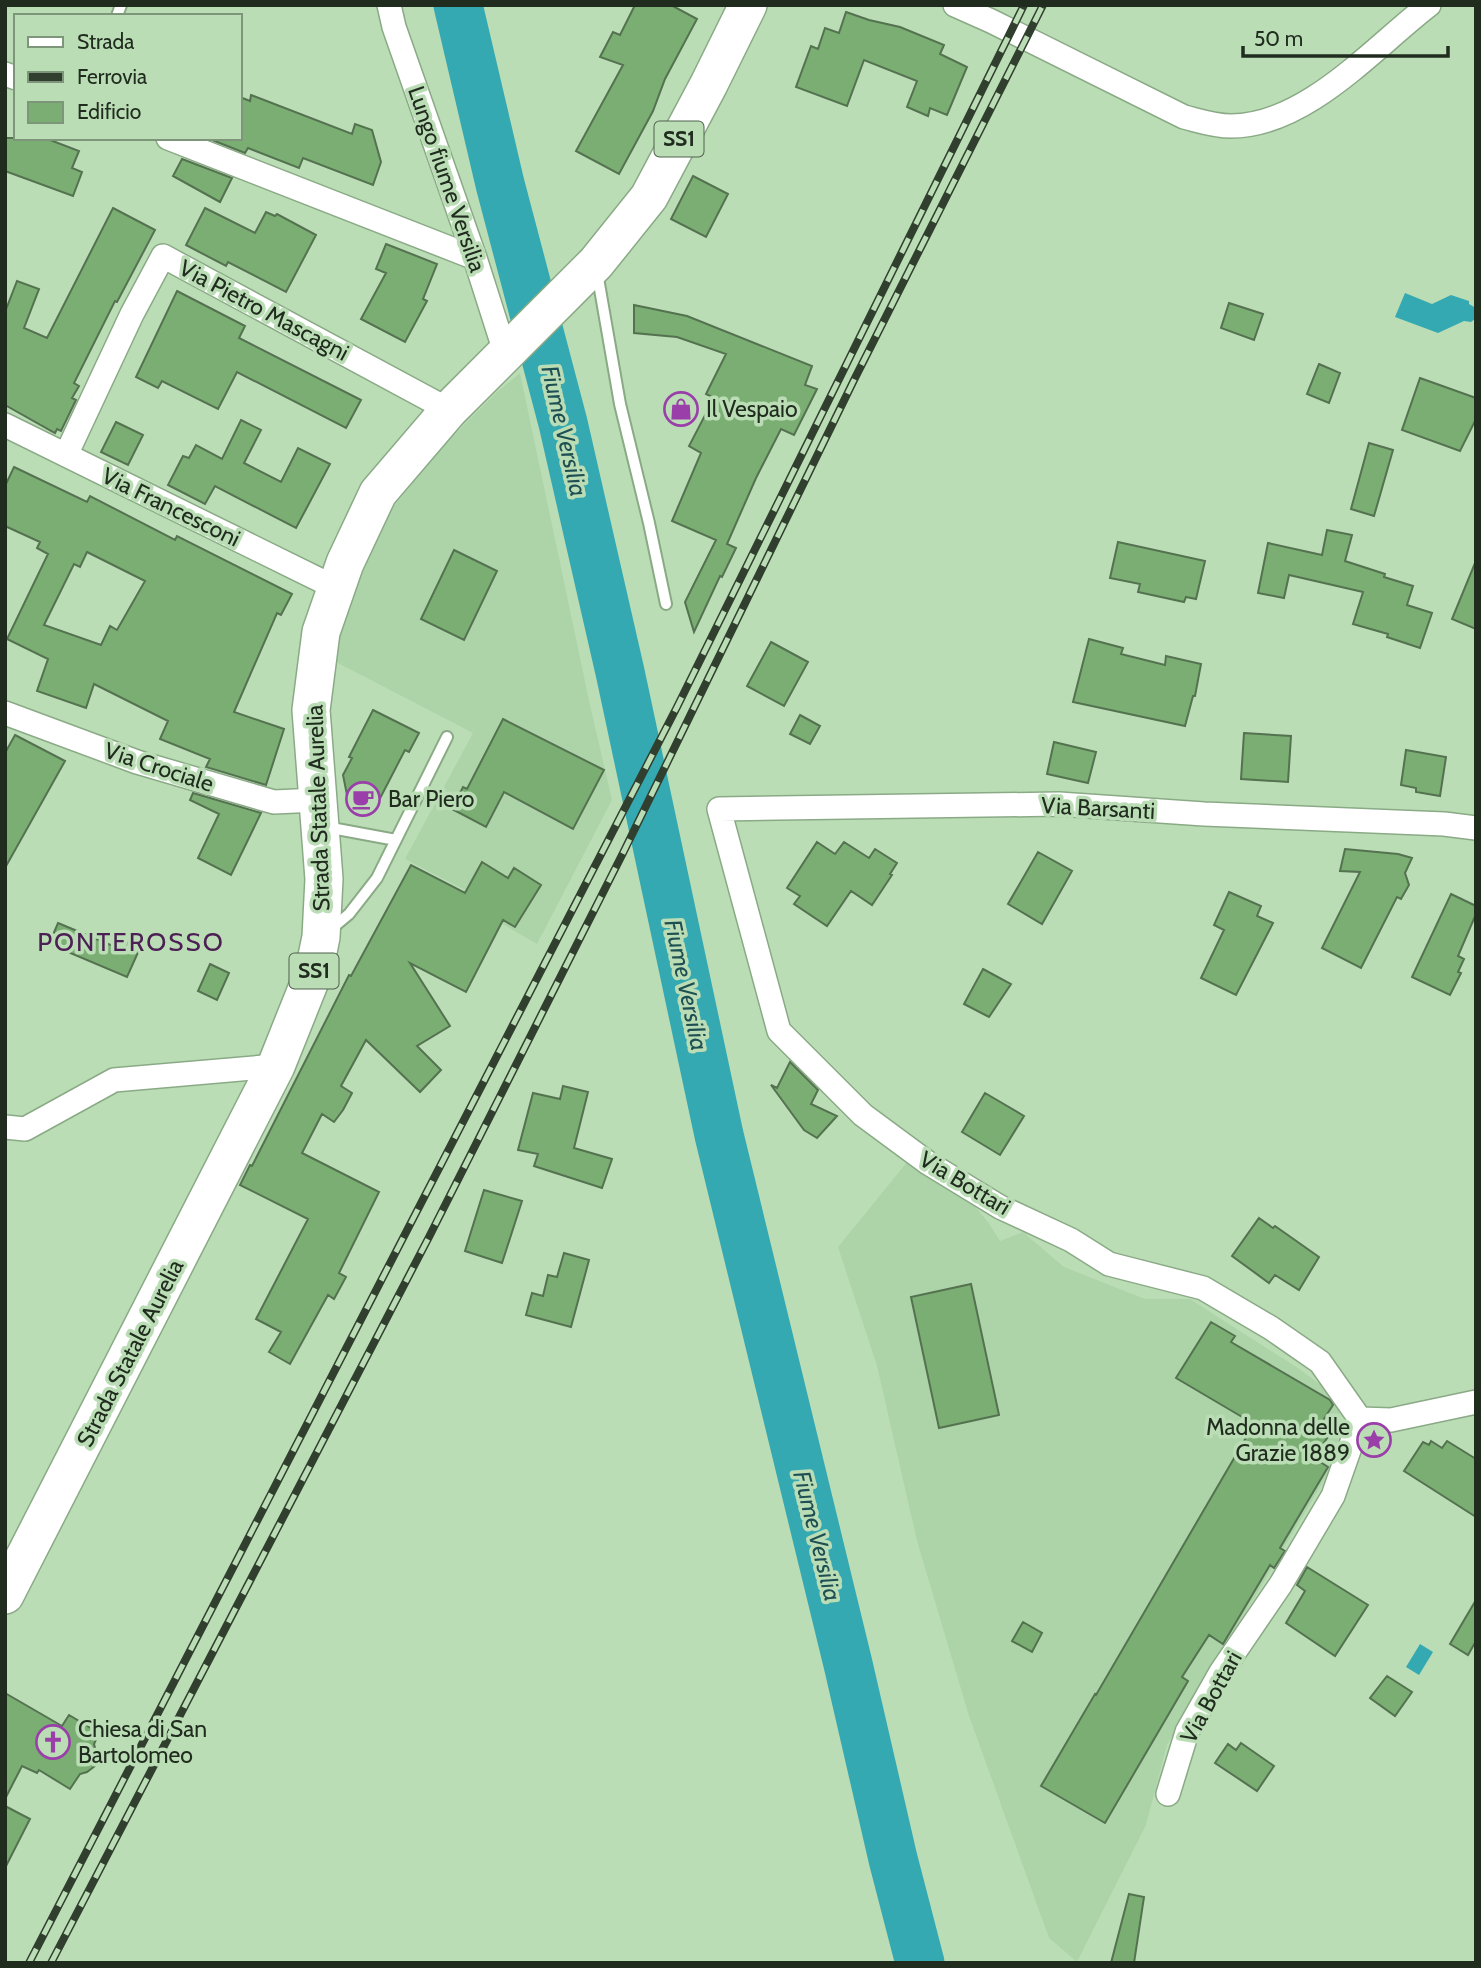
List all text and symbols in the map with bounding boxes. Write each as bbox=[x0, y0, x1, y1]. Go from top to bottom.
legend bbox=[14, 14, 242, 140]
scale bar bbox=[1243, 14, 1448, 58]
text: 50 m bbox=[1254, 26, 1303, 51]
text: Strada bbox=[77, 29, 134, 54]
text: Ferrovia bbox=[77, 64, 147, 89]
street label: Lungo fiume Versilia bbox=[402, 82, 492, 276]
text: Edificio bbox=[77, 99, 141, 124]
road number: SS1 bbox=[654, 122, 704, 156]
street label: Via Pietro Mascagni bbox=[174, 253, 354, 367]
water label: Fiume Versilia bbox=[535, 363, 594, 499]
shop icon: Il Vespaio bbox=[662, 390, 700, 428]
place label: Il Vespaio bbox=[706, 395, 798, 423]
street label: Via Francesconi bbox=[97, 461, 245, 553]
street label: Strada Statale Aurelia bbox=[300, 704, 336, 912]
street label: Via Crociale bbox=[101, 736, 217, 798]
cafe icon: Bar Piero bbox=[344, 780, 382, 818]
place label: Bar Piero bbox=[388, 785, 475, 813]
street label: Via Barsanti bbox=[1040, 791, 1156, 825]
water label: Fiume Versilia bbox=[658, 917, 715, 1053]
district label: PONTEROSSO bbox=[37, 926, 225, 958]
road number: SS1 bbox=[290, 954, 338, 988]
street label: Via Bottari bbox=[914, 1145, 1016, 1221]
street label: Strada Statale Aurelia bbox=[71, 1255, 189, 1451]
place label: Madonna delle Grazie 1889 bbox=[1206, 1413, 1350, 1467]
place icon: Madonna delle Grazie 1889 bbox=[1355, 1421, 1393, 1459]
water label: Fiume Versilia bbox=[787, 1468, 848, 1604]
street label: Via Bottari bbox=[1174, 1646, 1248, 1748]
place label: Chiesa di San Bartolomeo bbox=[78, 1715, 207, 1769]
church icon: Chiesa di San Bartolomeo bbox=[34, 1723, 72, 1761]

